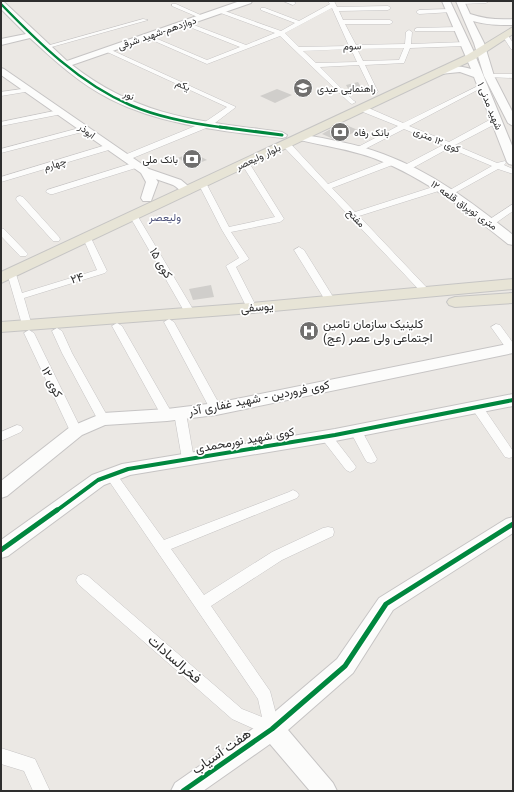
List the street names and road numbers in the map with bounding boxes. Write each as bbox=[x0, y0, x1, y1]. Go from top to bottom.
street label: دوازدهم-شهید شرقی bbox=[116, 14, 198, 53]
street label: سوم bbox=[343, 40, 361, 53]
street label: یکم bbox=[174, 77, 192, 94]
street label: شهید مدنی ۱ bbox=[475, 81, 505, 132]
street label: نور bbox=[120, 87, 136, 103]
street label: ابوذر bbox=[75, 121, 97, 142]
street label: کوی ۱۲ متری bbox=[412, 125, 462, 156]
street label: بلوار ولیعصر bbox=[233, 142, 283, 174]
street label: چهارم bbox=[42, 155, 68, 175]
street label: ۱۲ متری توپراق قلعه bbox=[428, 178, 499, 234]
street label: مفتح bbox=[344, 207, 367, 230]
street label: کوی ۱۵ bbox=[146, 245, 175, 281]
street label: ۲۴ bbox=[69, 269, 85, 287]
street label: یوسفی bbox=[240, 299, 274, 316]
street label: کوی ۱۲ bbox=[38, 364, 65, 400]
street label: کوی فروردین - شهید غفاری آذر bbox=[186, 377, 331, 420]
street label: کوی شهید نورمحمدی bbox=[194, 424, 296, 457]
street label: فخرالسادات bbox=[144, 632, 205, 687]
street label: هفت آسیاب bbox=[188, 725, 255, 778]

